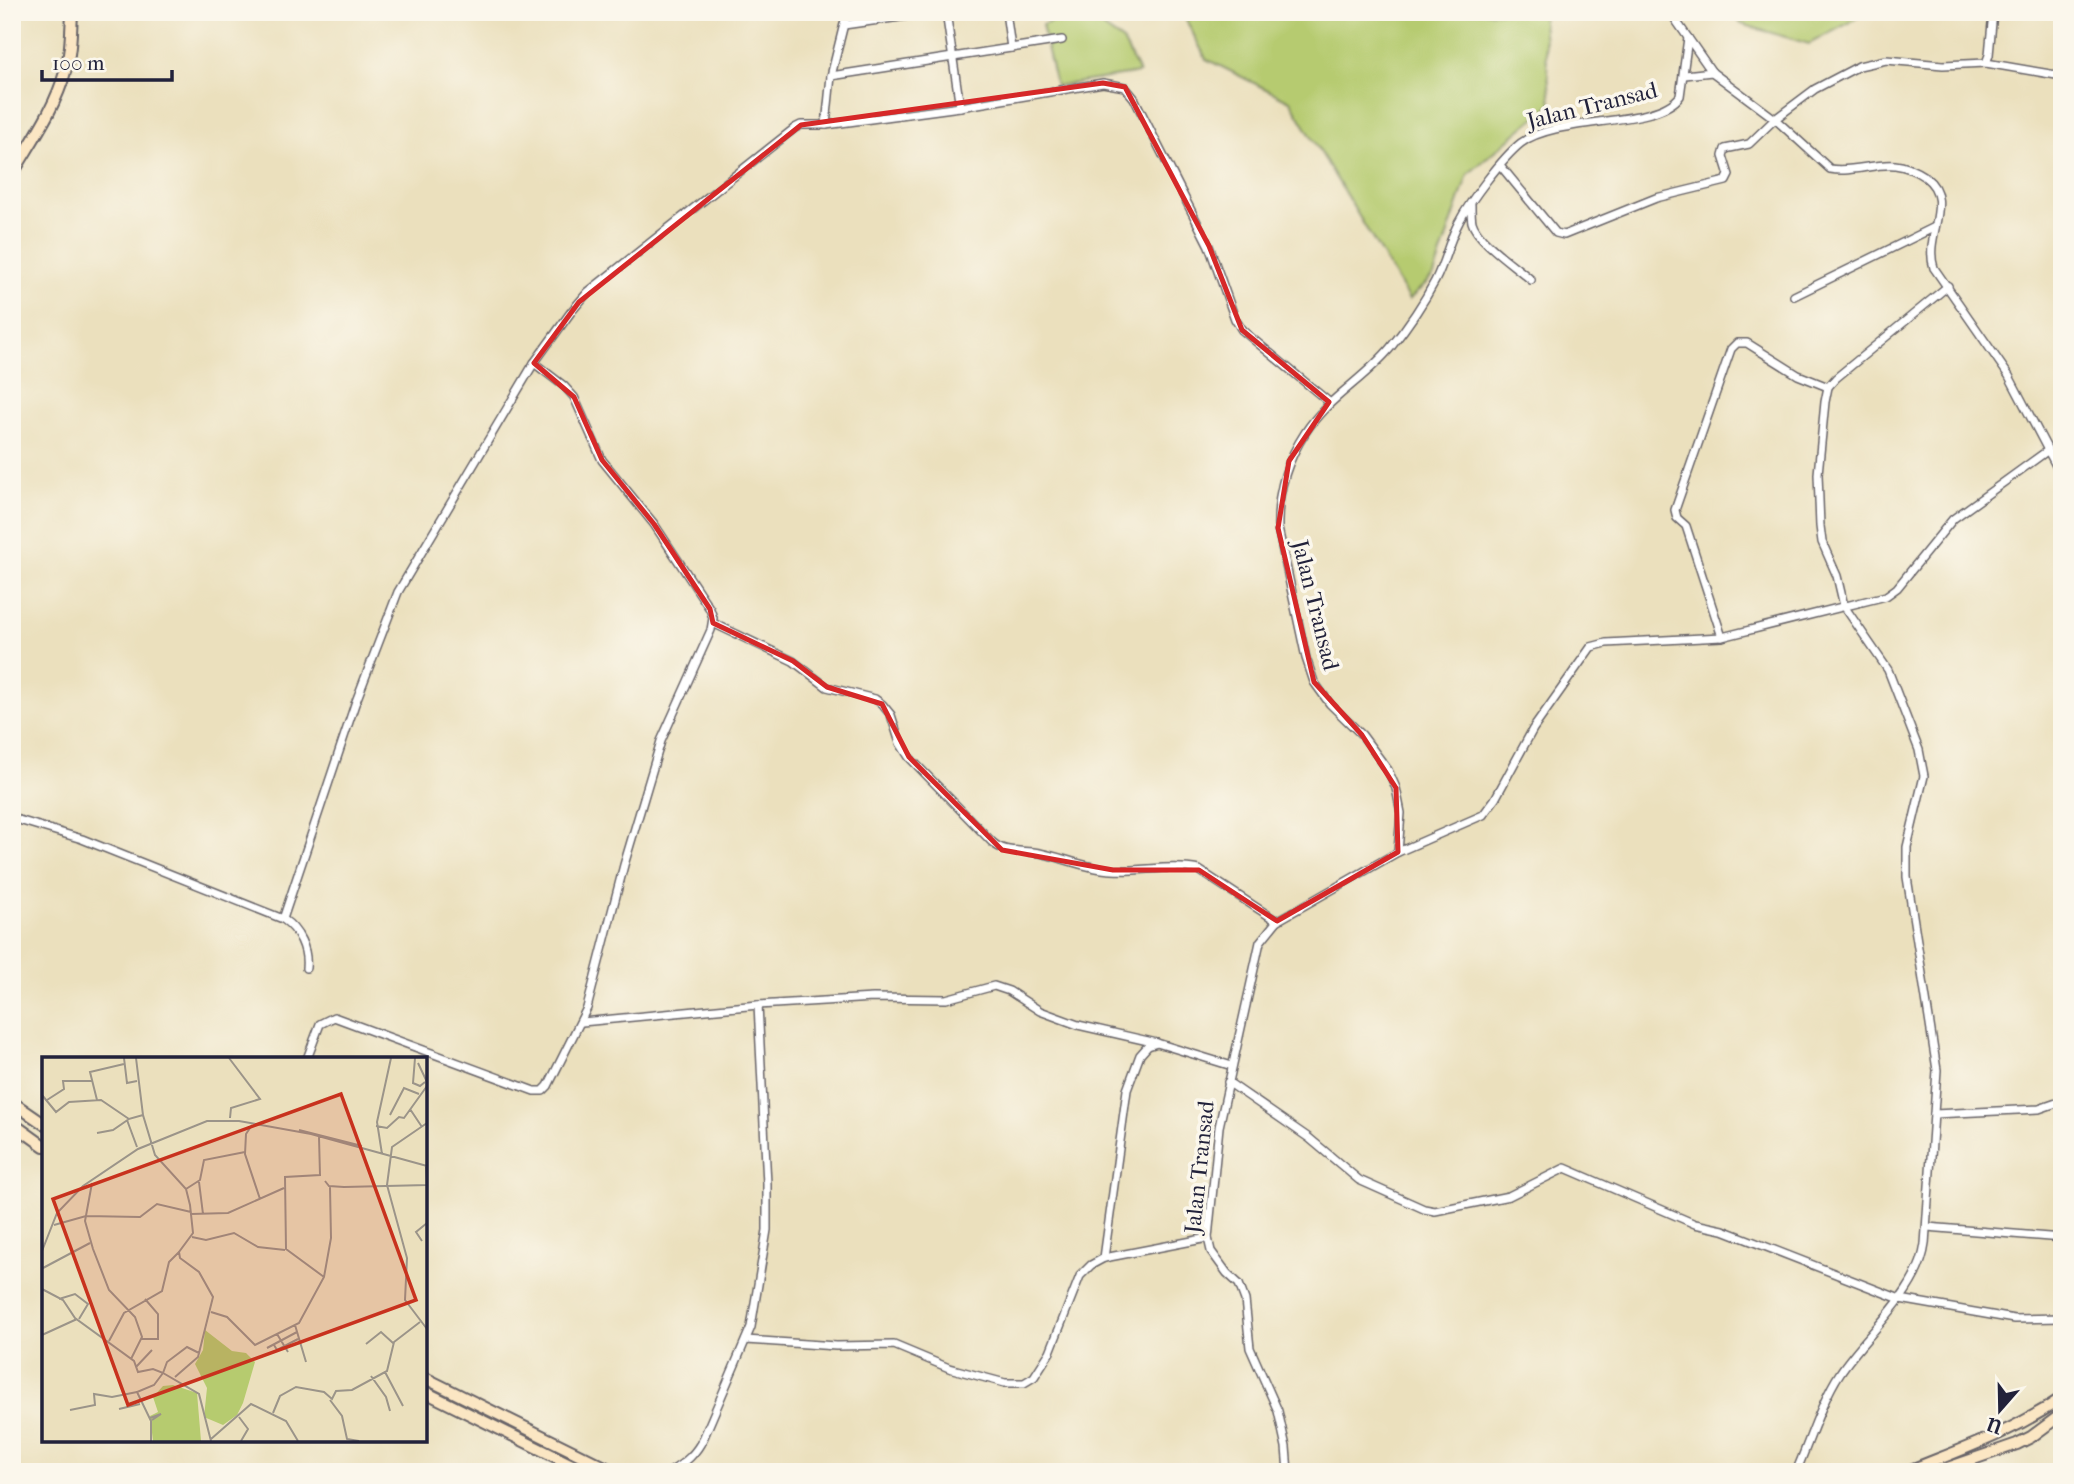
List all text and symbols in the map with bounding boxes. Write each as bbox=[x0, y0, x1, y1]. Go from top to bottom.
scale bar bbox=[42, 38, 172, 82]
text: 100 m bbox=[52, 51, 105, 75]
street label: Jalan Transad bbox=[1522, 76, 1661, 135]
street label: Jalan Transad bbox=[1286, 535, 1345, 674]
inset map bbox=[42, 1057, 427, 1442]
street label: Jalan Transad bbox=[1179, 1099, 1220, 1237]
north arrow bbox=[1966, 1376, 2036, 1446]
text: U bbox=[1984, 1412, 2006, 1438]

